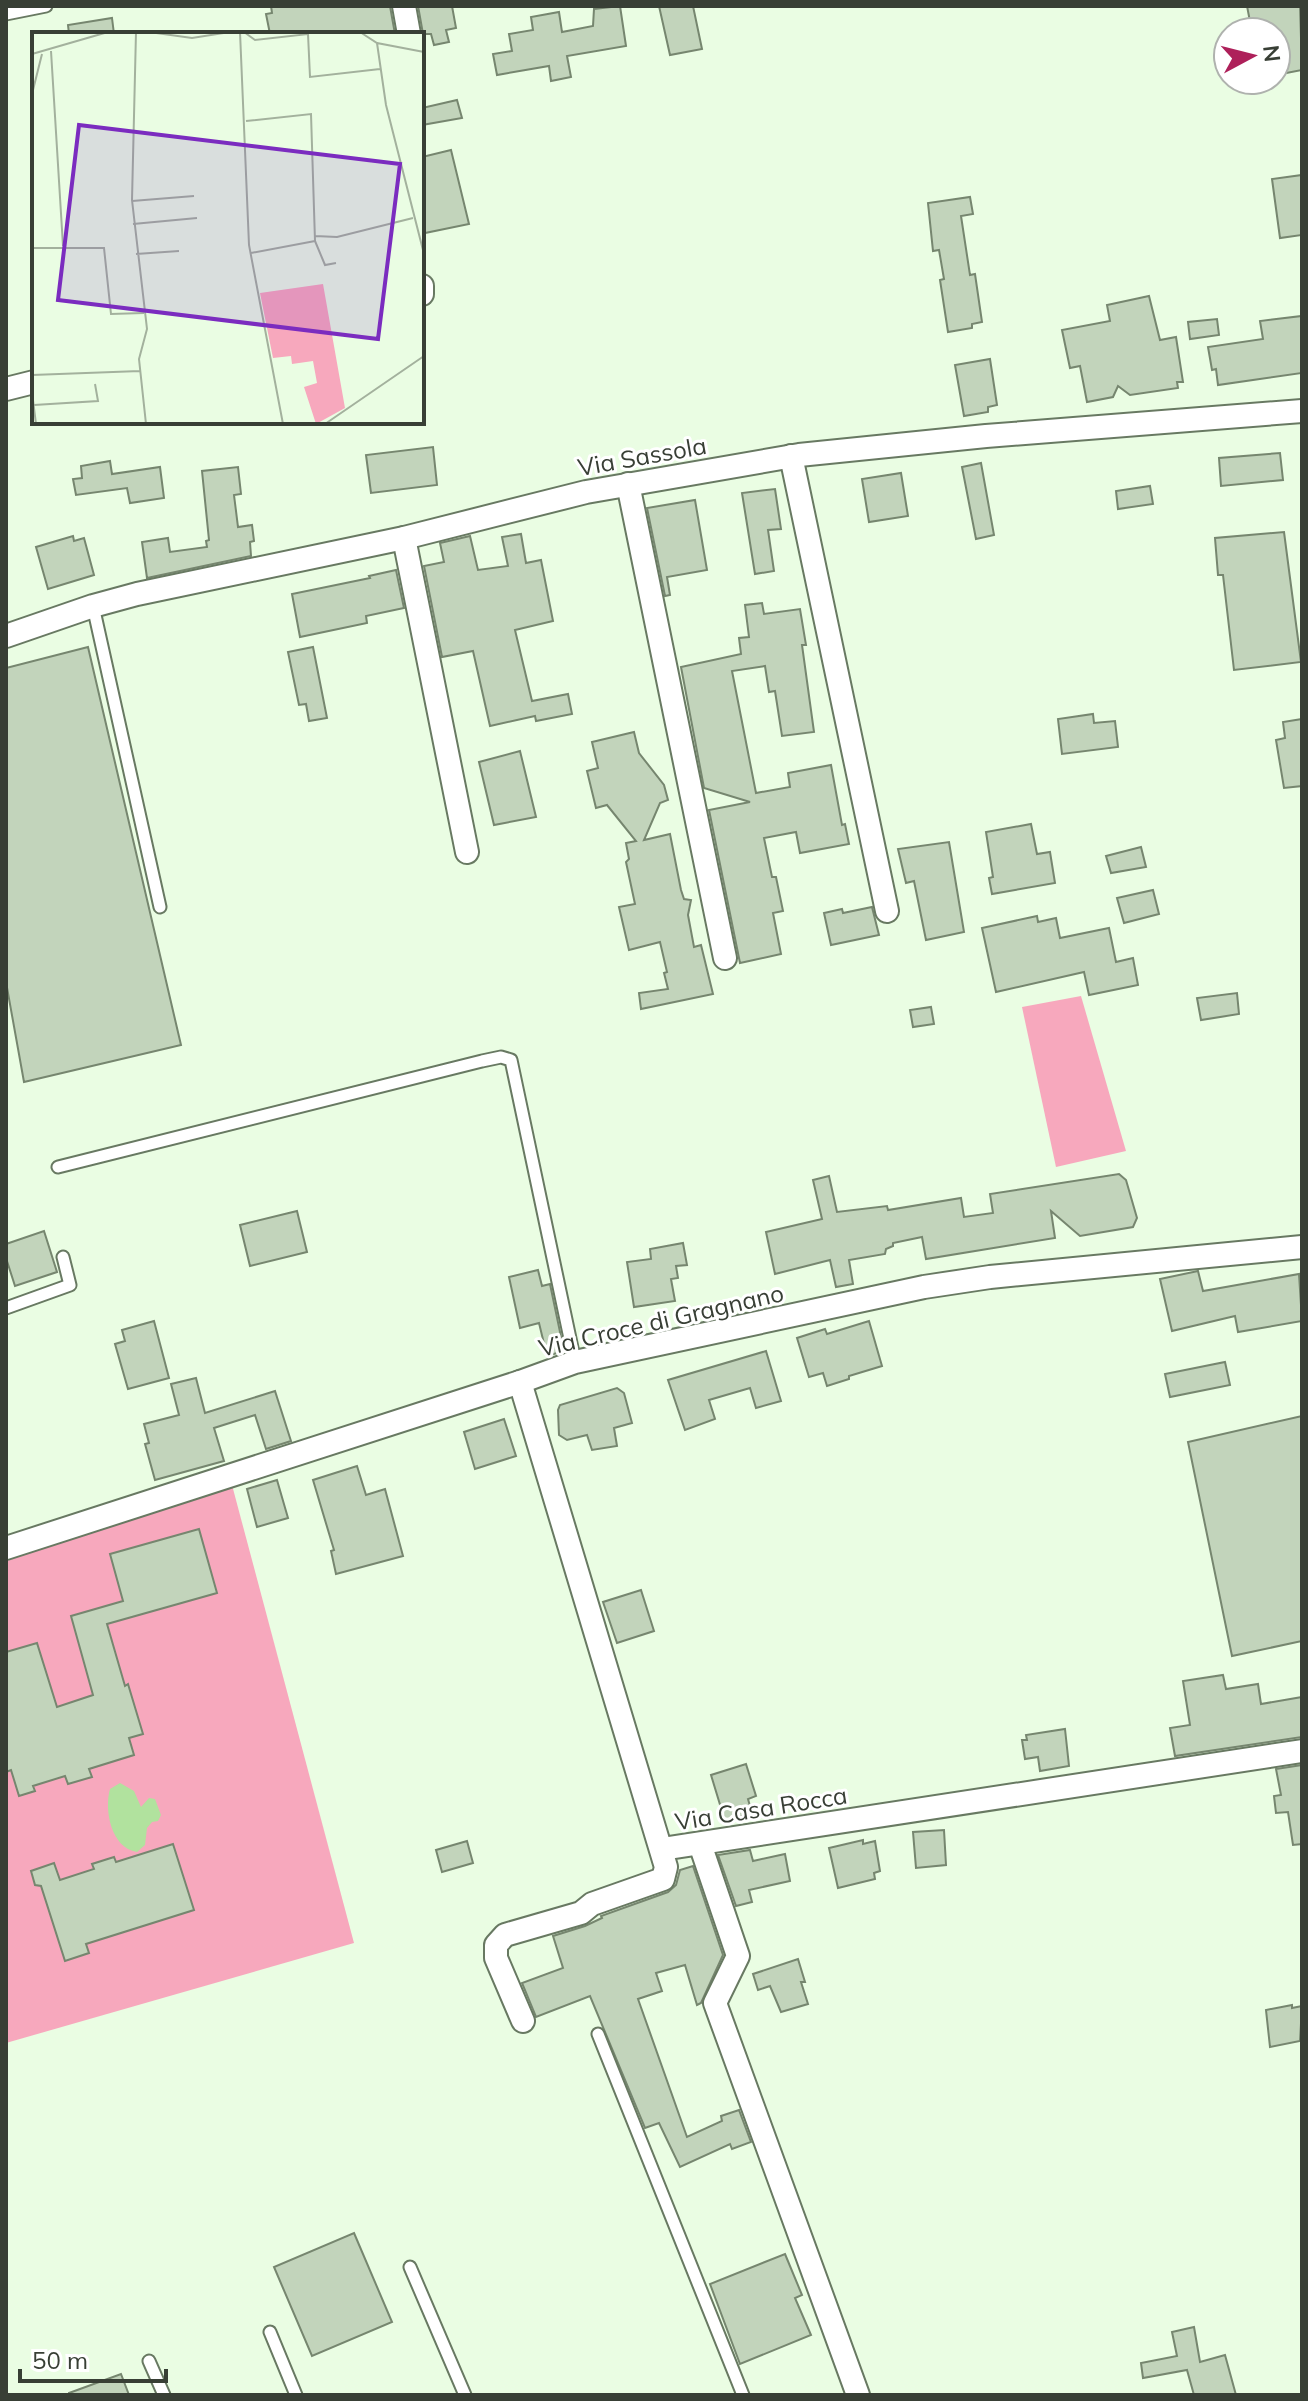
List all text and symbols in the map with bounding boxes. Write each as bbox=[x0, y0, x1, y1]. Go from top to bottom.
north arrow bbox=[1212, 16, 1292, 96]
inset map bbox=[32, 32, 424, 424]
text: N bbox=[1257, 44, 1287, 64]
street label: Via Sassola bbox=[575, 430, 709, 482]
street label: Via Croce di Gragnano bbox=[536, 1277, 786, 1363]
street label: Via Casa Rocca bbox=[673, 1780, 849, 1836]
scale bar bbox=[20, 2333, 166, 2383]
text: 50 m bbox=[32, 2345, 88, 2375]

